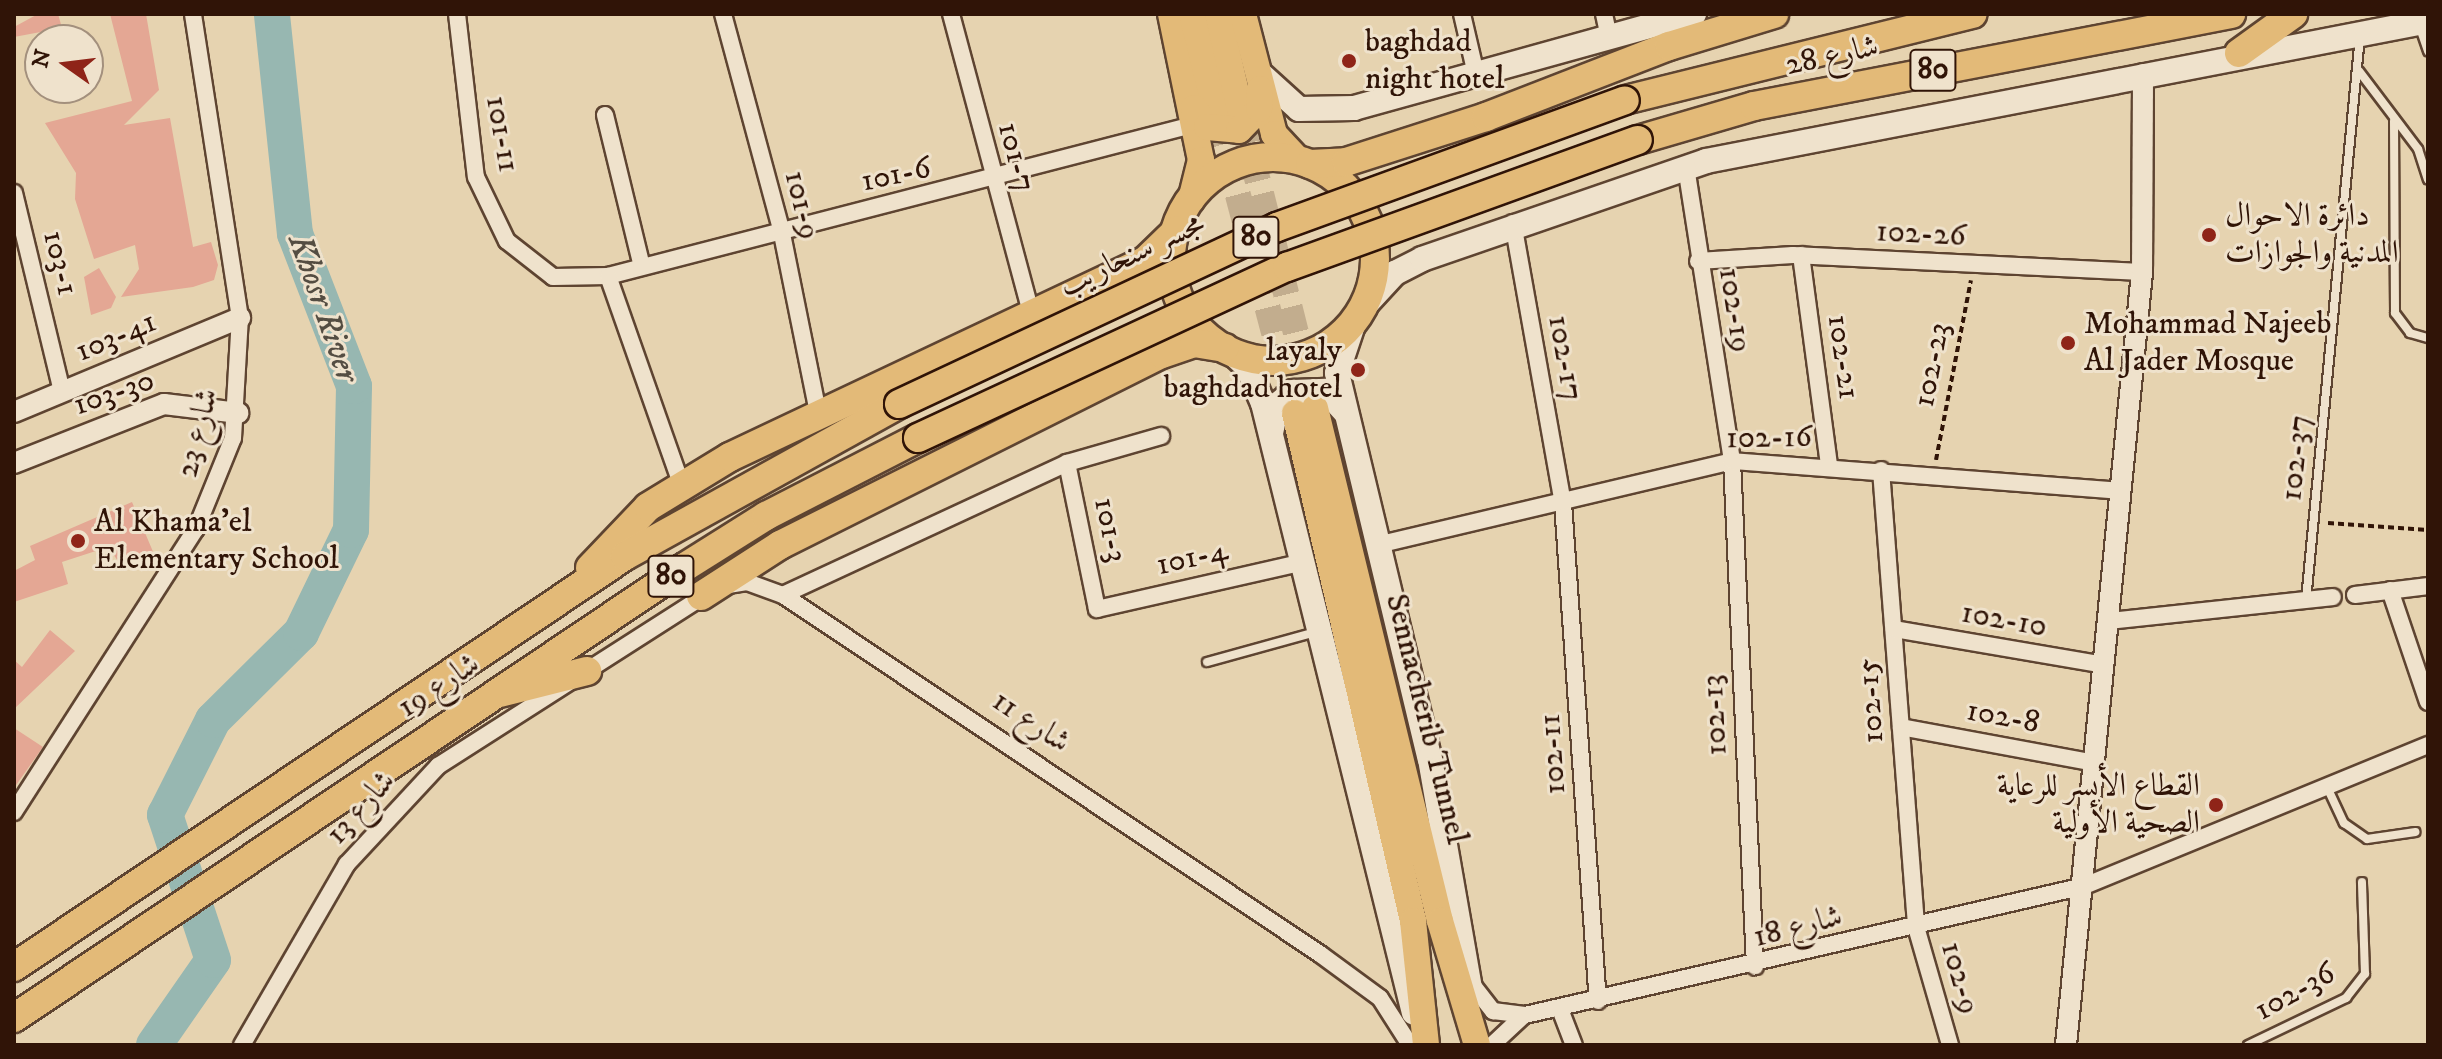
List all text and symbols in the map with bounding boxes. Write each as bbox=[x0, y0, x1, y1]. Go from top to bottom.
north arrow bbox=[24, 24, 104, 104]
place label: baghdad night hotel bbox=[1365, 24, 1505, 99]
street label: شارع 28 bbox=[1782, 27, 1882, 85]
road number: 80 bbox=[1909, 44, 1957, 96]
text: N bbox=[27, 47, 57, 71]
marker: baghdad night hotel bbox=[1340, 52, 1358, 70]
street label: 101-11 bbox=[476, 93, 528, 175]
street label: 101-7 bbox=[988, 118, 1044, 196]
street label: 101-6 bbox=[858, 149, 934, 201]
street label: 101-9 bbox=[775, 167, 829, 243]
place label: دائرة الاحوال المدنية والجوازات bbox=[2225, 198, 2399, 273]
street label: مجسر سنحاريب bbox=[1053, 205, 1211, 305]
road number: 80 bbox=[1232, 211, 1280, 263]
street label: 102-26 bbox=[1875, 212, 1967, 256]
marker: دائرة الاحوال المدنية والجوازات bbox=[2200, 226, 2218, 244]
street label: 103-1 bbox=[33, 227, 87, 299]
water label: Khosr River bbox=[279, 229, 367, 387]
street label: 102-19 bbox=[1709, 265, 1761, 355]
street label: 103-41 bbox=[70, 303, 162, 371]
place label: Mohammad Najeeb Al Jader Mosque bbox=[2084, 306, 2331, 381]
street label: 102-17 bbox=[1539, 312, 1591, 404]
street label: 102-21 bbox=[1818, 312, 1868, 402]
street label: 102-23 bbox=[1905, 320, 1959, 410]
place label: layaly baghdad hotel bbox=[1163, 333, 1342, 408]
marker: Mohammad Najeeb Al Jader Mosque bbox=[2059, 334, 2077, 352]
street label: 103-30 bbox=[69, 361, 159, 425]
marker: layaly baghdad hotel bbox=[1349, 361, 1367, 379]
street label: شارع 23 bbox=[168, 385, 228, 481]
street label: 102-37 bbox=[2272, 413, 2320, 503]
street label: 102-16 bbox=[1726, 418, 1812, 458]
street label: 101-3 bbox=[1084, 494, 1136, 566]
place label: Al Khama'el Elementary School bbox=[94, 504, 339, 579]
street label: 101-4 bbox=[1153, 531, 1231, 585]
marker: Al Khama'el Elementary School bbox=[69, 532, 87, 550]
road number: 80 bbox=[647, 550, 695, 602]
street label: Sennacherib Tunnel bbox=[1376, 590, 1476, 848]
street label: 102-10 bbox=[1958, 594, 2050, 646]
street label: شارع 19 bbox=[391, 645, 487, 727]
street label: 102-15 bbox=[1849, 657, 1893, 745]
street label: 102-13 bbox=[1694, 673, 1736, 757]
street label: شارع 11 bbox=[985, 682, 1077, 762]
street label: 102-8 bbox=[1963, 692, 2043, 742]
street label: 102-11 bbox=[1531, 712, 1575, 796]
street label: شارع 13 bbox=[318, 763, 404, 853]
place label: القطاع الأيسر للرعاية الصحية الأولية bbox=[1997, 768, 2200, 843]
marker: القطاع الأيسر للرعاية الصحية الأولية bbox=[2207, 796, 2225, 814]
street label: شارع 18 bbox=[1750, 897, 1846, 957]
street label: 102-9 bbox=[1931, 937, 1989, 1019]
street label: 102-36 bbox=[2248, 954, 2342, 1030]

